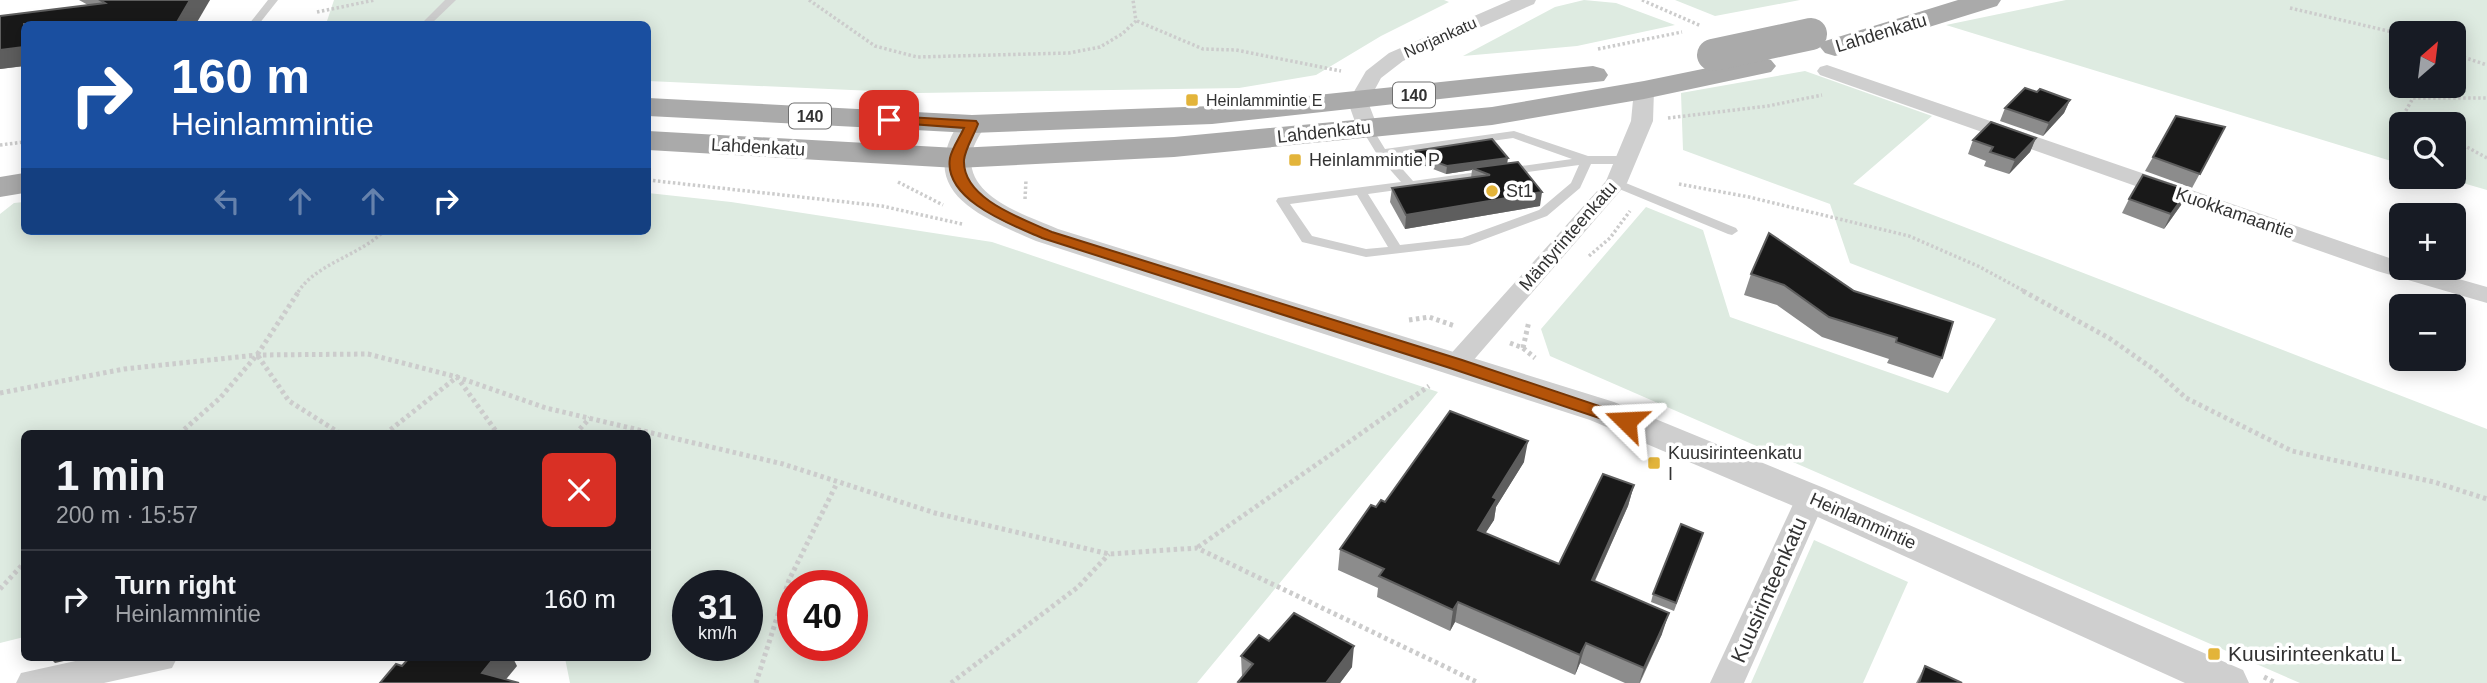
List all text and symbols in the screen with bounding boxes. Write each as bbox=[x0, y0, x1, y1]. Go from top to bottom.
street label: Lahdenkatu bbox=[1833, 10, 1929, 56]
street label: Norjankatu bbox=[1401, 14, 1479, 61]
north arrow bbox=[2389, 21, 2466, 98]
map controls bbox=[2389, 21, 2466, 371]
icon: right bbox=[56, 49, 147, 140]
text: 160 m bbox=[171, 49, 310, 103]
road number: 140 bbox=[1393, 82, 1435, 108]
pin bbox=[859, 90, 919, 150]
marker: Heinlammintie E bbox=[1184, 92, 1200, 108]
place label: Heinlammintie E bbox=[1206, 92, 1322, 109]
icon: arrive bbox=[870, 101, 908, 139]
road number: 140 bbox=[789, 104, 831, 128]
text: Heinlammintie bbox=[171, 106, 374, 142]
button: search bbox=[2389, 112, 2466, 189]
street label: Lahdenkatu bbox=[1276, 117, 1372, 147]
street label: Lahdenkatu bbox=[710, 135, 806, 159]
place label: Heinlammintie P bbox=[1309, 150, 1440, 170]
marker: Heinlammintie P bbox=[1287, 152, 1303, 168]
street label: Mäntyrinteenkatu bbox=[1515, 177, 1621, 295]
place label: St1 bbox=[1506, 181, 1533, 201]
icon: left bbox=[208, 182, 246, 220]
icon: ahead bbox=[281, 182, 319, 220]
icon: ahead bbox=[354, 182, 392, 220]
icon: right bbox=[427, 182, 465, 220]
marker: St1 bbox=[1484, 183, 1500, 199]
street label: Kuokkamaantie bbox=[2173, 183, 2297, 243]
button: + bbox=[2389, 203, 2466, 280]
button: − bbox=[2389, 294, 2466, 371]
position arrow bbox=[1589, 384, 1663, 458]
place label: Kuusirinteenkatu I bbox=[1668, 443, 1802, 484]
text: 1 min bbox=[56, 452, 166, 499]
button: close bbox=[542, 453, 616, 527]
marker: Kuusirinteenkatu I bbox=[1646, 455, 1662, 471]
street label: Heinlammintie bbox=[1807, 489, 1919, 553]
text: 200 m · 15:57 bbox=[56, 502, 198, 528]
street label: Kuusirinteenkatu bbox=[1726, 514, 1811, 666]
text: Turn right bbox=[115, 570, 236, 600]
speed limit sign: 40 bbox=[777, 570, 868, 661]
icon: right bbox=[56, 580, 94, 618]
text: 160 m bbox=[544, 584, 616, 614]
text: 31 bbox=[698, 587, 737, 626]
text: Heinlammintie bbox=[115, 601, 261, 627]
text: km/h bbox=[698, 623, 737, 643]
place label: Kuusirinteenkatu L bbox=[2228, 642, 2402, 665]
marker: Kuusirinteenkatu L bbox=[2206, 646, 2222, 662]

